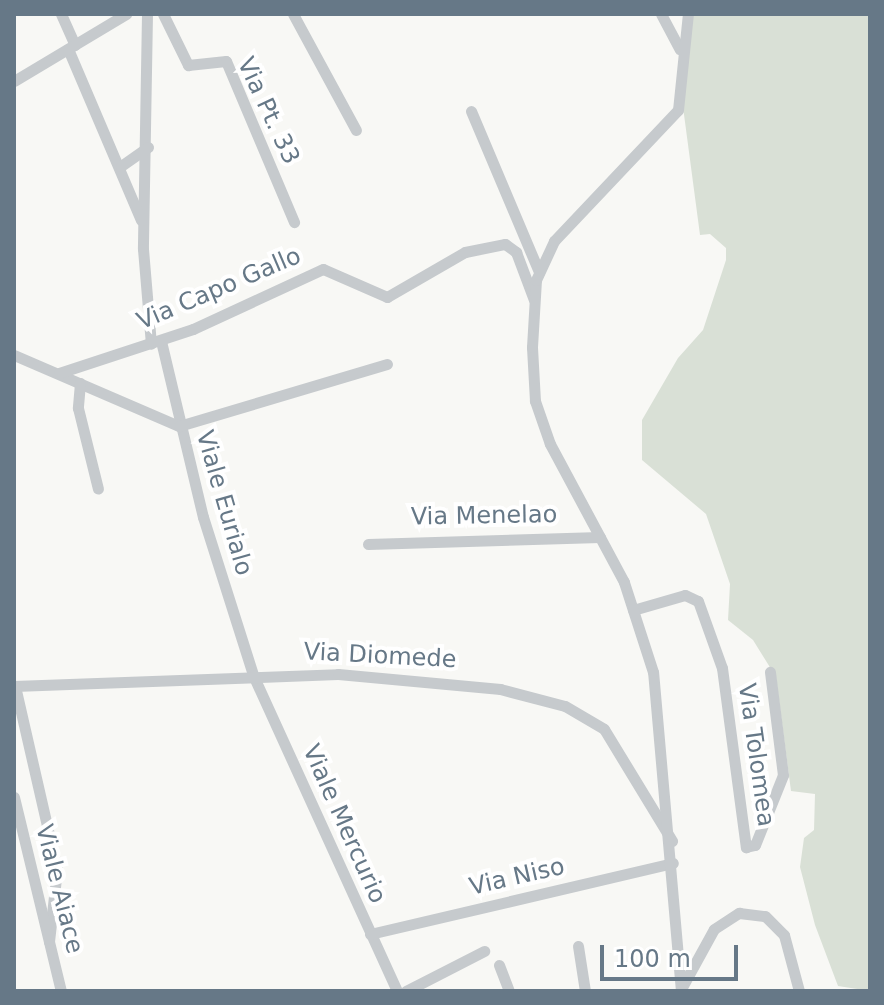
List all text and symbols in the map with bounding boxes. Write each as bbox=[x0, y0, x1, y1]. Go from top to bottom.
street label: Via Pt. 33 bbox=[231, 53, 305, 169]
street label: Via Capo Gallo bbox=[133, 242, 305, 336]
street label: Viale Eurialo bbox=[190, 427, 258, 579]
street label: Via Menelao bbox=[411, 500, 557, 532]
street label: Via Diomede bbox=[303, 638, 457, 674]
street label: Via Tolomea bbox=[732, 682, 780, 828]
street label: Viale Mercurio bbox=[296, 740, 392, 908]
street label: Viale Aiace bbox=[29, 821, 89, 957]
street label: Via Niso bbox=[467, 852, 567, 902]
scale bar bbox=[604, 929, 742, 979]
text: 100 m bbox=[614, 945, 691, 973]

